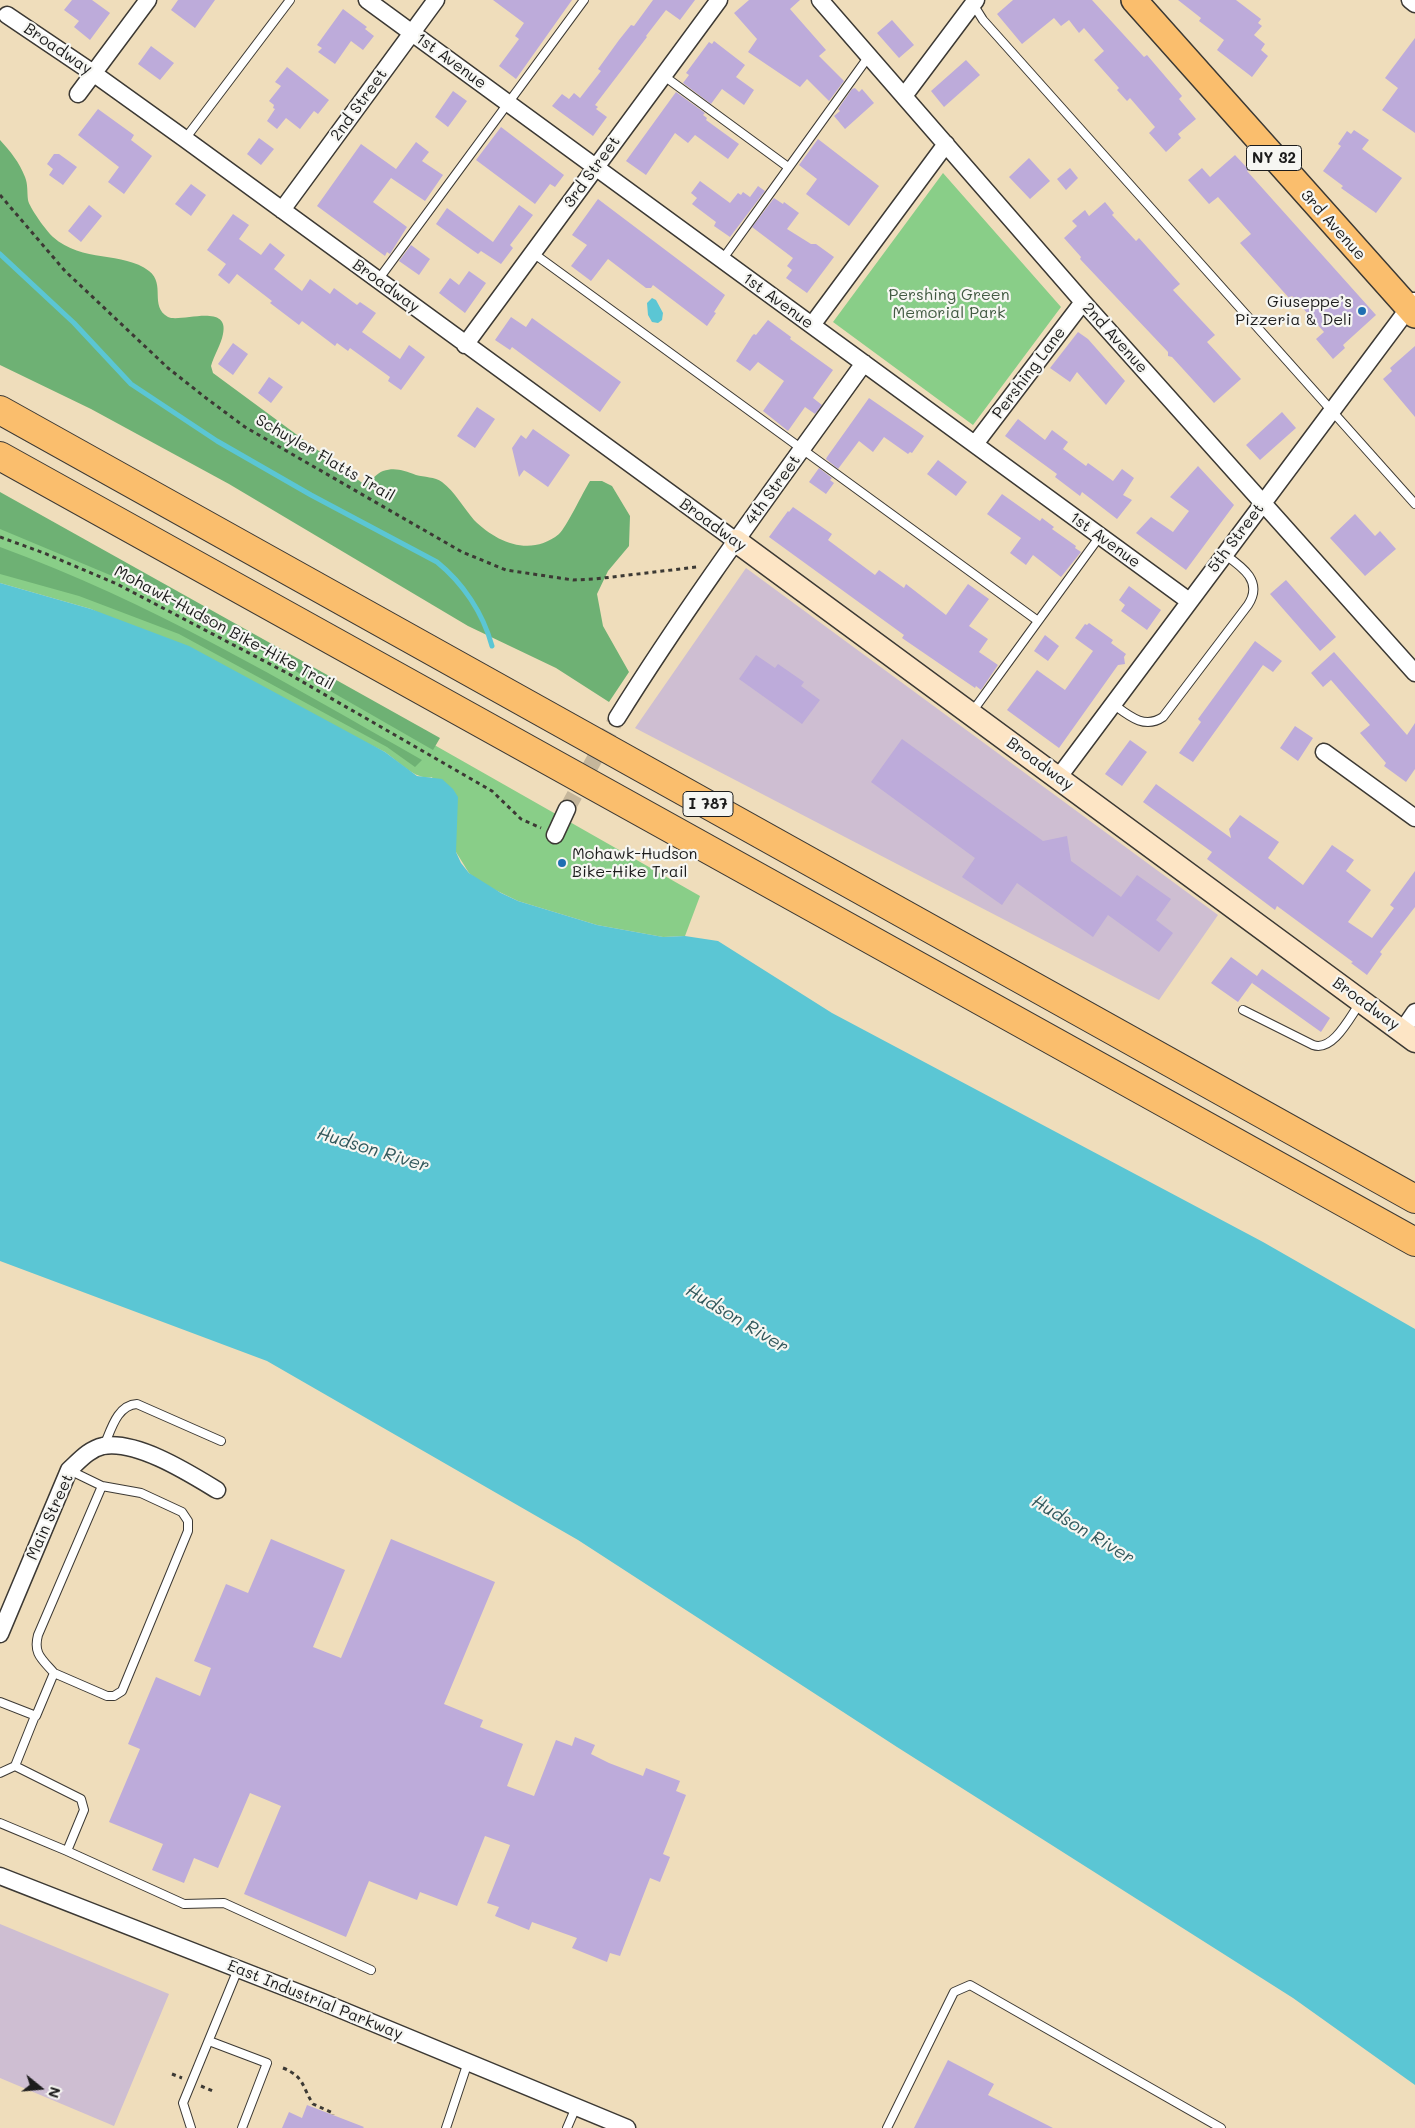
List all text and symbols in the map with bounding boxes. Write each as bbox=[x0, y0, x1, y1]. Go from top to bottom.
street label: Broadway bbox=[20, 19, 96, 79]
street label: 1st Avenue bbox=[412, 29, 490, 93]
street label: 2nd Street bbox=[327, 65, 391, 145]
street label: 3rd Street bbox=[560, 133, 624, 211]
road number: NY 32 bbox=[1246, 146, 1302, 170]
street label: 3rd Avenue bbox=[1296, 186, 1370, 264]
street label: Broadway bbox=[349, 255, 423, 317]
street label: 1st Avenue bbox=[739, 269, 817, 333]
park label: Pershing Green Memorial Park bbox=[888, 285, 1010, 323]
place label: Giuseppe’s Pizzeria & Deli bbox=[1235, 292, 1352, 330]
street label: 2nd Avenue bbox=[1078, 299, 1152, 377]
marker: Giuseppe’s Pizzeria & Deli bbox=[1356, 305, 1368, 317]
street label: Pershing Lane bbox=[988, 323, 1070, 423]
street label: Schuyler Flatts Trail bbox=[252, 410, 398, 506]
street label: 4th Street bbox=[741, 451, 805, 529]
street label: Broadway bbox=[676, 494, 750, 556]
street label: 5th Street bbox=[1204, 500, 1268, 576]
street label: 1st Avenue bbox=[1066, 508, 1144, 572]
street label: Mohawk-Hudson Bike-Hike Trail bbox=[111, 562, 337, 694]
street label: Broadway bbox=[1003, 733, 1077, 795]
road number: I 787 bbox=[683, 792, 733, 816]
place label: Mohawk-Hudson Bike-Hike Trail bbox=[572, 844, 697, 882]
marker: Mohawk-Hudson Bike-Hike Trail bbox=[556, 857, 568, 869]
street label: Broadway bbox=[1329, 973, 1403, 1035]
water label: Hudson River bbox=[314, 1123, 432, 1177]
water label: Hudson River bbox=[682, 1280, 792, 1358]
street label: Main Street bbox=[22, 1471, 78, 1563]
water label: Hudson River bbox=[1028, 1491, 1138, 1569]
street label: East Industrial Parkway bbox=[224, 1956, 406, 2044]
north arrow bbox=[15, 2063, 65, 2113]
text: N bbox=[44, 2085, 65, 2100]

